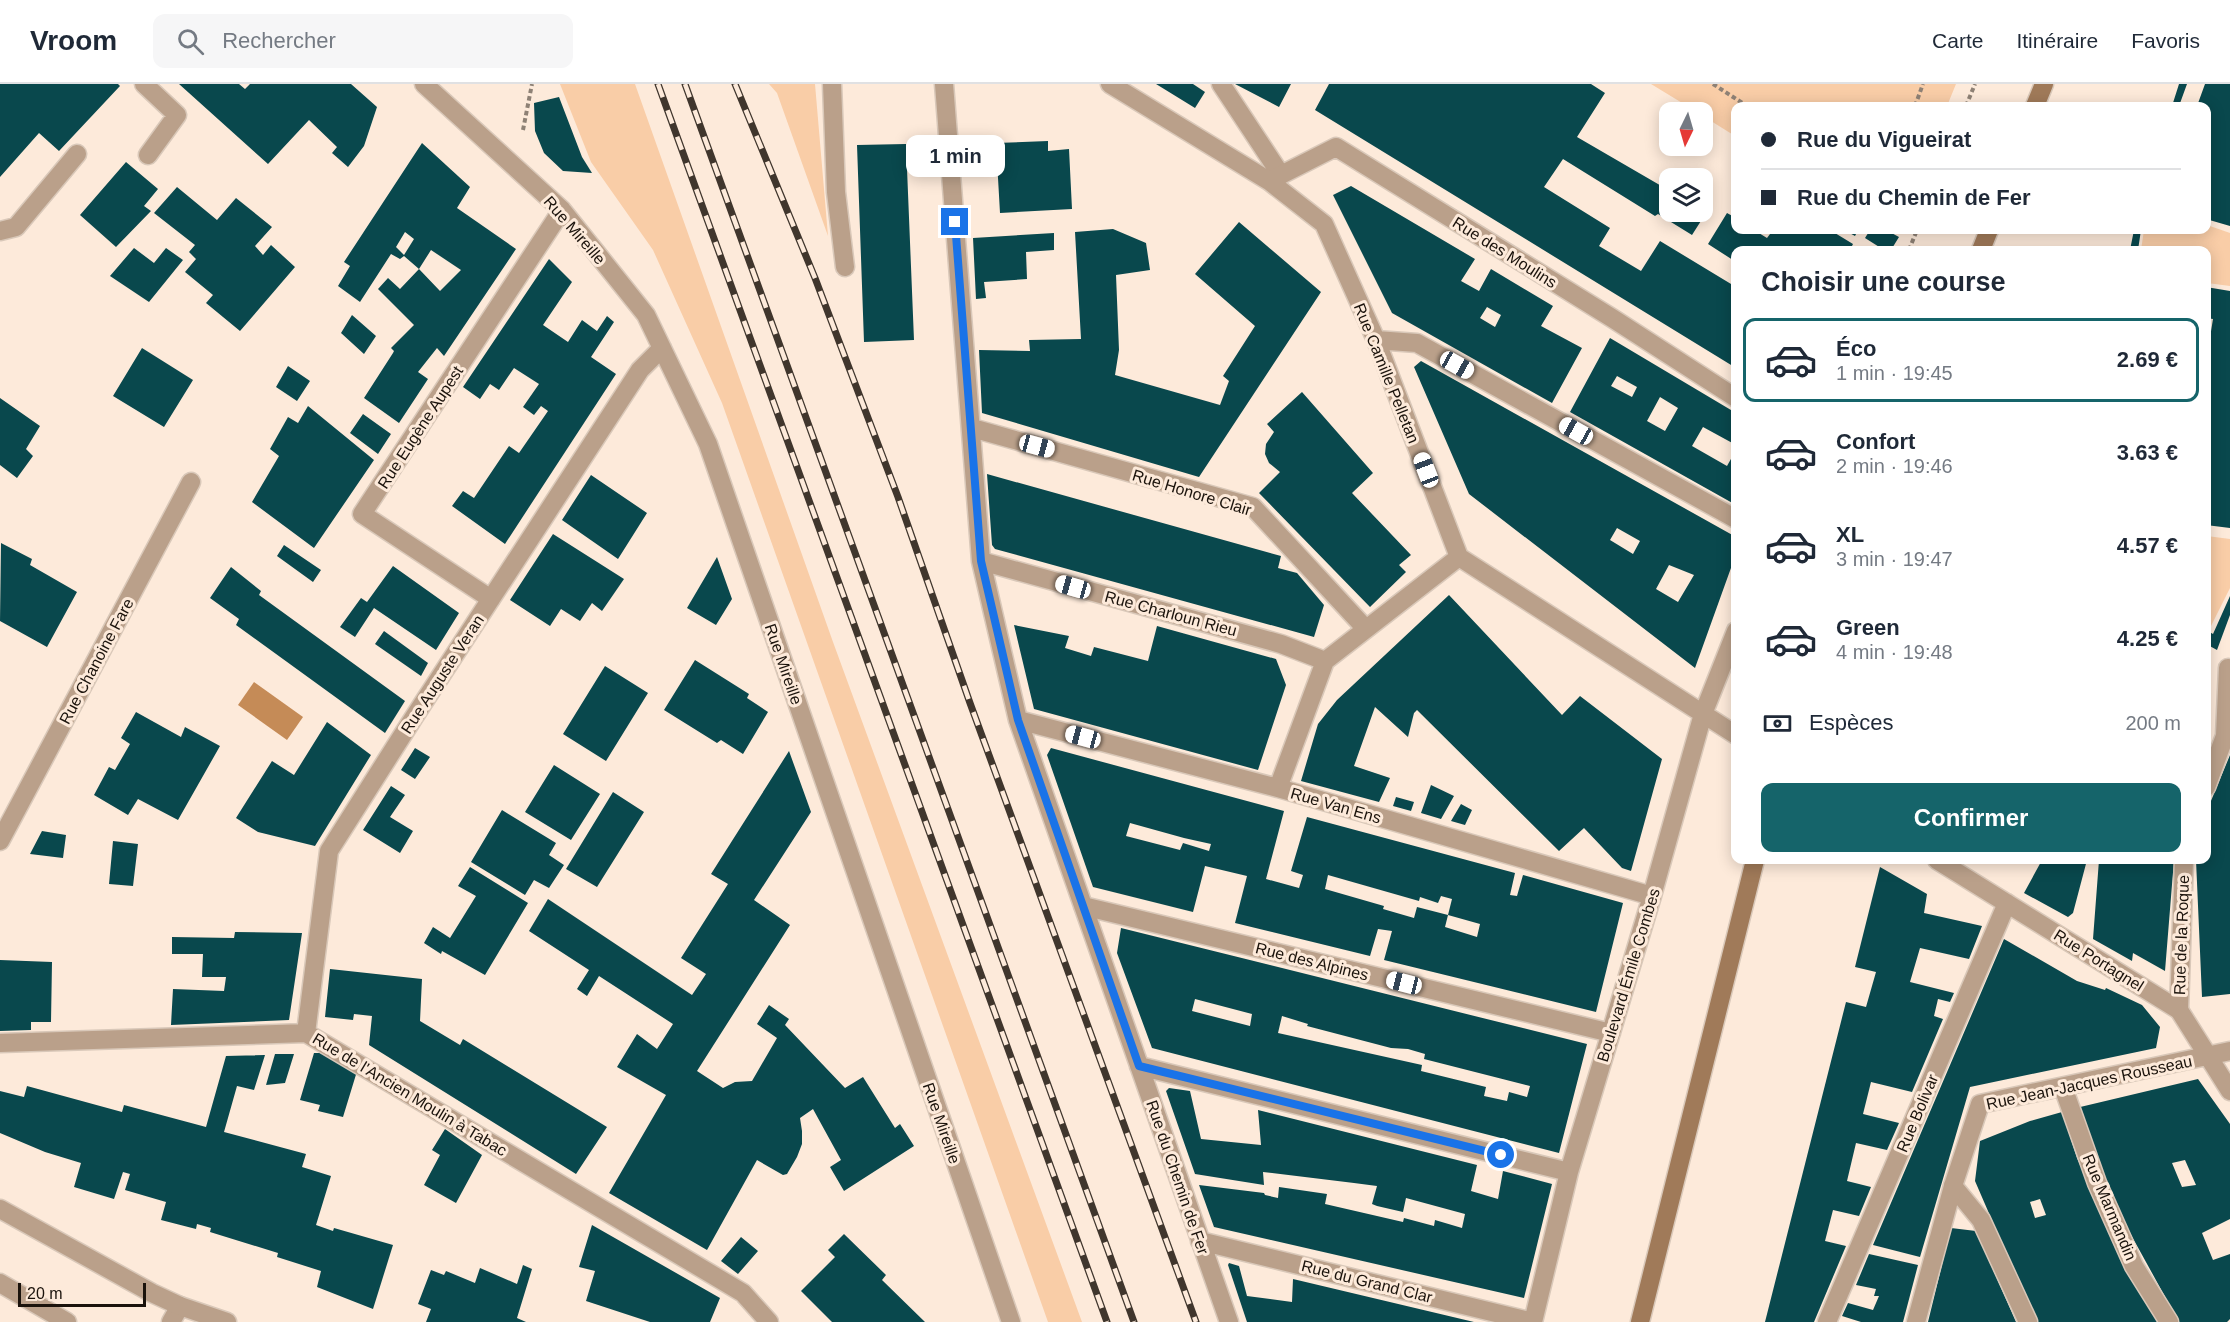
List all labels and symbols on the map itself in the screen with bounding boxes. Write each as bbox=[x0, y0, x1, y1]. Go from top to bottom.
north arrow bbox=[1659, 102, 1713, 156]
callout: 1 min bbox=[906, 135, 1004, 177]
street label: Rue Mireille bbox=[540, 193, 609, 268]
route end bbox=[941, 208, 968, 235]
street label: Rue des Moulins bbox=[1450, 214, 1560, 291]
street label: Rue Camille Pelletan bbox=[1351, 301, 1422, 446]
car bbox=[1437, 348, 1477, 382]
street label: Rue Eugène Aupest bbox=[375, 362, 467, 492]
car bbox=[1556, 414, 1596, 448]
car bbox=[1017, 433, 1057, 459]
car bbox=[1411, 450, 1441, 490]
street label: Rue Honore Clair bbox=[1130, 466, 1254, 519]
car bbox=[1053, 573, 1093, 601]
street label: Rue Charloun Rieu bbox=[1103, 588, 1239, 639]
street label: Rue Chanoine Fare bbox=[56, 596, 137, 727]
street label: Rue Auguste Veran bbox=[398, 612, 487, 737]
street label: Rue Mireille bbox=[762, 621, 805, 707]
car bbox=[1063, 724, 1103, 750]
street label: Rue Van Ens bbox=[1289, 784, 1383, 826]
street label: Rue de la Roque bbox=[2171, 875, 2192, 995]
street label: Boulevard Émile Combes bbox=[1593, 886, 1663, 1064]
street label: Rue Portagnel bbox=[2051, 926, 2147, 995]
street label: Rue des Alpines bbox=[1254, 939, 1370, 984]
car bbox=[1384, 970, 1424, 996]
street label: Rue de l'Ancien Moulin à Tabac bbox=[310, 1030, 510, 1159]
street label: Rue Jean-Jacques Rousseau bbox=[1985, 1052, 2194, 1113]
street label: Rue Bolivar bbox=[1893, 1071, 1942, 1155]
street label: Rue Mireille bbox=[920, 1080, 963, 1166]
street label: Rue du Chemin de Fer bbox=[1143, 1098, 1212, 1257]
route start bbox=[1487, 1141, 1514, 1168]
street label: Rue Marmandin bbox=[2079, 1151, 2140, 1263]
street label: Rue du Grand Clar bbox=[1300, 1257, 1435, 1306]
scale bar bbox=[18, 1280, 146, 1308]

